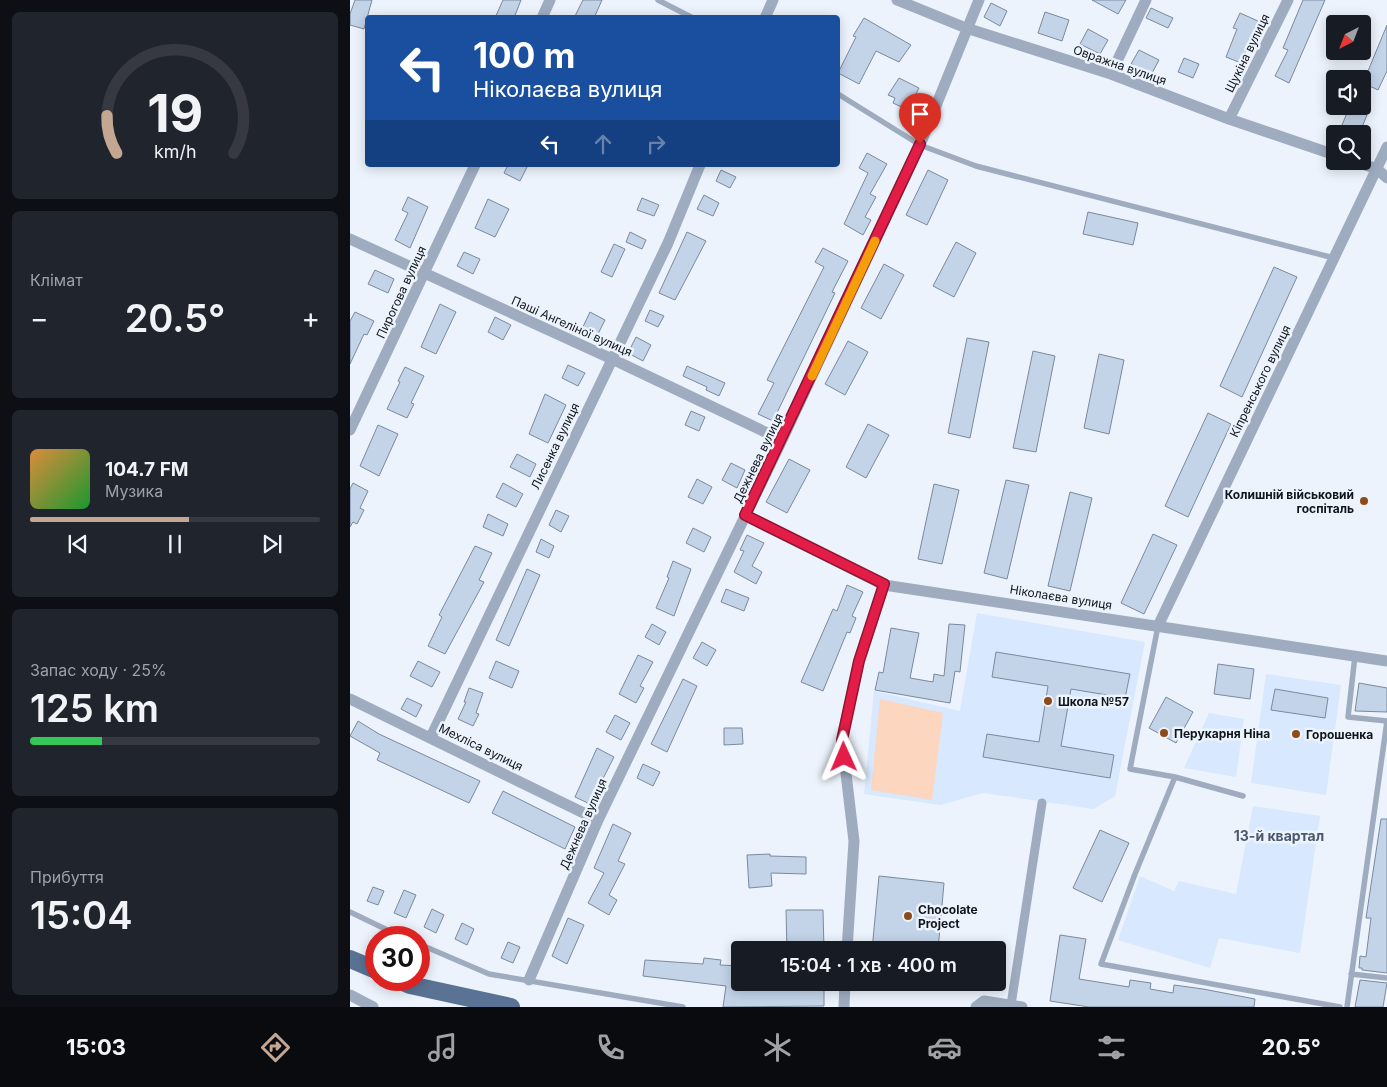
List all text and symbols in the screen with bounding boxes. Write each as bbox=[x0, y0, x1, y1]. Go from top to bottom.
street label: Щукіна вулиця bbox=[1221, 11, 1273, 95]
north arrow bbox=[1326, 15, 1371, 60]
map controls bbox=[1326, 15, 1371, 170]
text: 100 m bbox=[473, 34, 576, 76]
icon: left bbox=[390, 35, 455, 100]
street label: Овражна вулиця bbox=[1071, 42, 1169, 88]
button: sound bbox=[1326, 70, 1371, 115]
text: Ніколаєва вулиця bbox=[473, 76, 663, 102]
text: 19 bbox=[147, 82, 203, 145]
pin bbox=[899, 93, 941, 144]
icon: arrive bbox=[906, 100, 934, 128]
button: search bbox=[1326, 125, 1371, 170]
icon: left bbox=[536, 130, 564, 158]
icon: ahead bbox=[589, 130, 617, 158]
icon: right bbox=[642, 130, 670, 158]
text: km/h bbox=[154, 141, 196, 162]
street label: Пирогова вулиця bbox=[373, 243, 429, 341]
text: Клімат bbox=[30, 270, 83, 290]
street label: Паші Ангеліної вулиця bbox=[509, 293, 635, 359]
text: 20.5° bbox=[125, 295, 225, 341]
text: − bbox=[30, 301, 49, 335]
text: + bbox=[301, 301, 320, 335]
street label: Кіпренського вулиця bbox=[1226, 322, 1294, 440]
street label: Лисенка вулиця bbox=[528, 400, 582, 492]
street label: Дежнева вулиця bbox=[730, 411, 786, 505]
text: 104.7 FM bbox=[105, 458, 188, 481]
text: Музика bbox=[105, 481, 163, 501]
place label: Колишній військовий госпіталь bbox=[1225, 487, 1354, 516]
marker: Колишній військовий госпіталь bbox=[1358, 495, 1370, 507]
icon: previous bbox=[64, 530, 92, 558]
icon: pause bbox=[161, 530, 189, 558]
icon: next bbox=[258, 530, 286, 558]
street label: Ніколаєва вулиця bbox=[1009, 582, 1113, 612]
text: Запас ходу · 25% bbox=[30, 660, 167, 680]
text: 125 km bbox=[30, 685, 159, 731]
place label: Школа №57 bbox=[1058, 694, 1129, 709]
marker: Школа №57 bbox=[1042, 695, 1054, 707]
street label: Мехліса вулиця bbox=[436, 720, 526, 774]
place label: Перукарня Ніна bbox=[1174, 726, 1270, 741]
marker: Перукарня Ніна bbox=[1158, 727, 1170, 739]
place label: Горошенка bbox=[1306, 727, 1373, 742]
marker: Горошенка bbox=[1290, 728, 1302, 740]
position arrow bbox=[817, 730, 869, 782]
street label: Дежнева вулиця bbox=[556, 776, 610, 872]
district label: 13-й квартал bbox=[1234, 827, 1324, 844]
text: Прибуття bbox=[30, 867, 104, 887]
text: 15:04 bbox=[30, 892, 132, 938]
place label: Chocolate Project bbox=[918, 902, 978, 931]
marker: Chocolate Project bbox=[902, 910, 914, 922]
speed limit sign: 30 bbox=[365, 926, 430, 991]
text: 15:04 · 1 хв · 400 m bbox=[780, 954, 957, 977]
icon: directions bbox=[258, 1030, 293, 1065]
icon: music bbox=[425, 1030, 460, 1065]
icon: phone bbox=[593, 1030, 628, 1065]
icon: climate bbox=[760, 1030, 795, 1065]
icon: car bbox=[927, 1030, 962, 1065]
icon: filters bbox=[1094, 1030, 1129, 1065]
text: 15:03 bbox=[66, 1034, 126, 1060]
text: 20.5° bbox=[1262, 1034, 1321, 1060]

